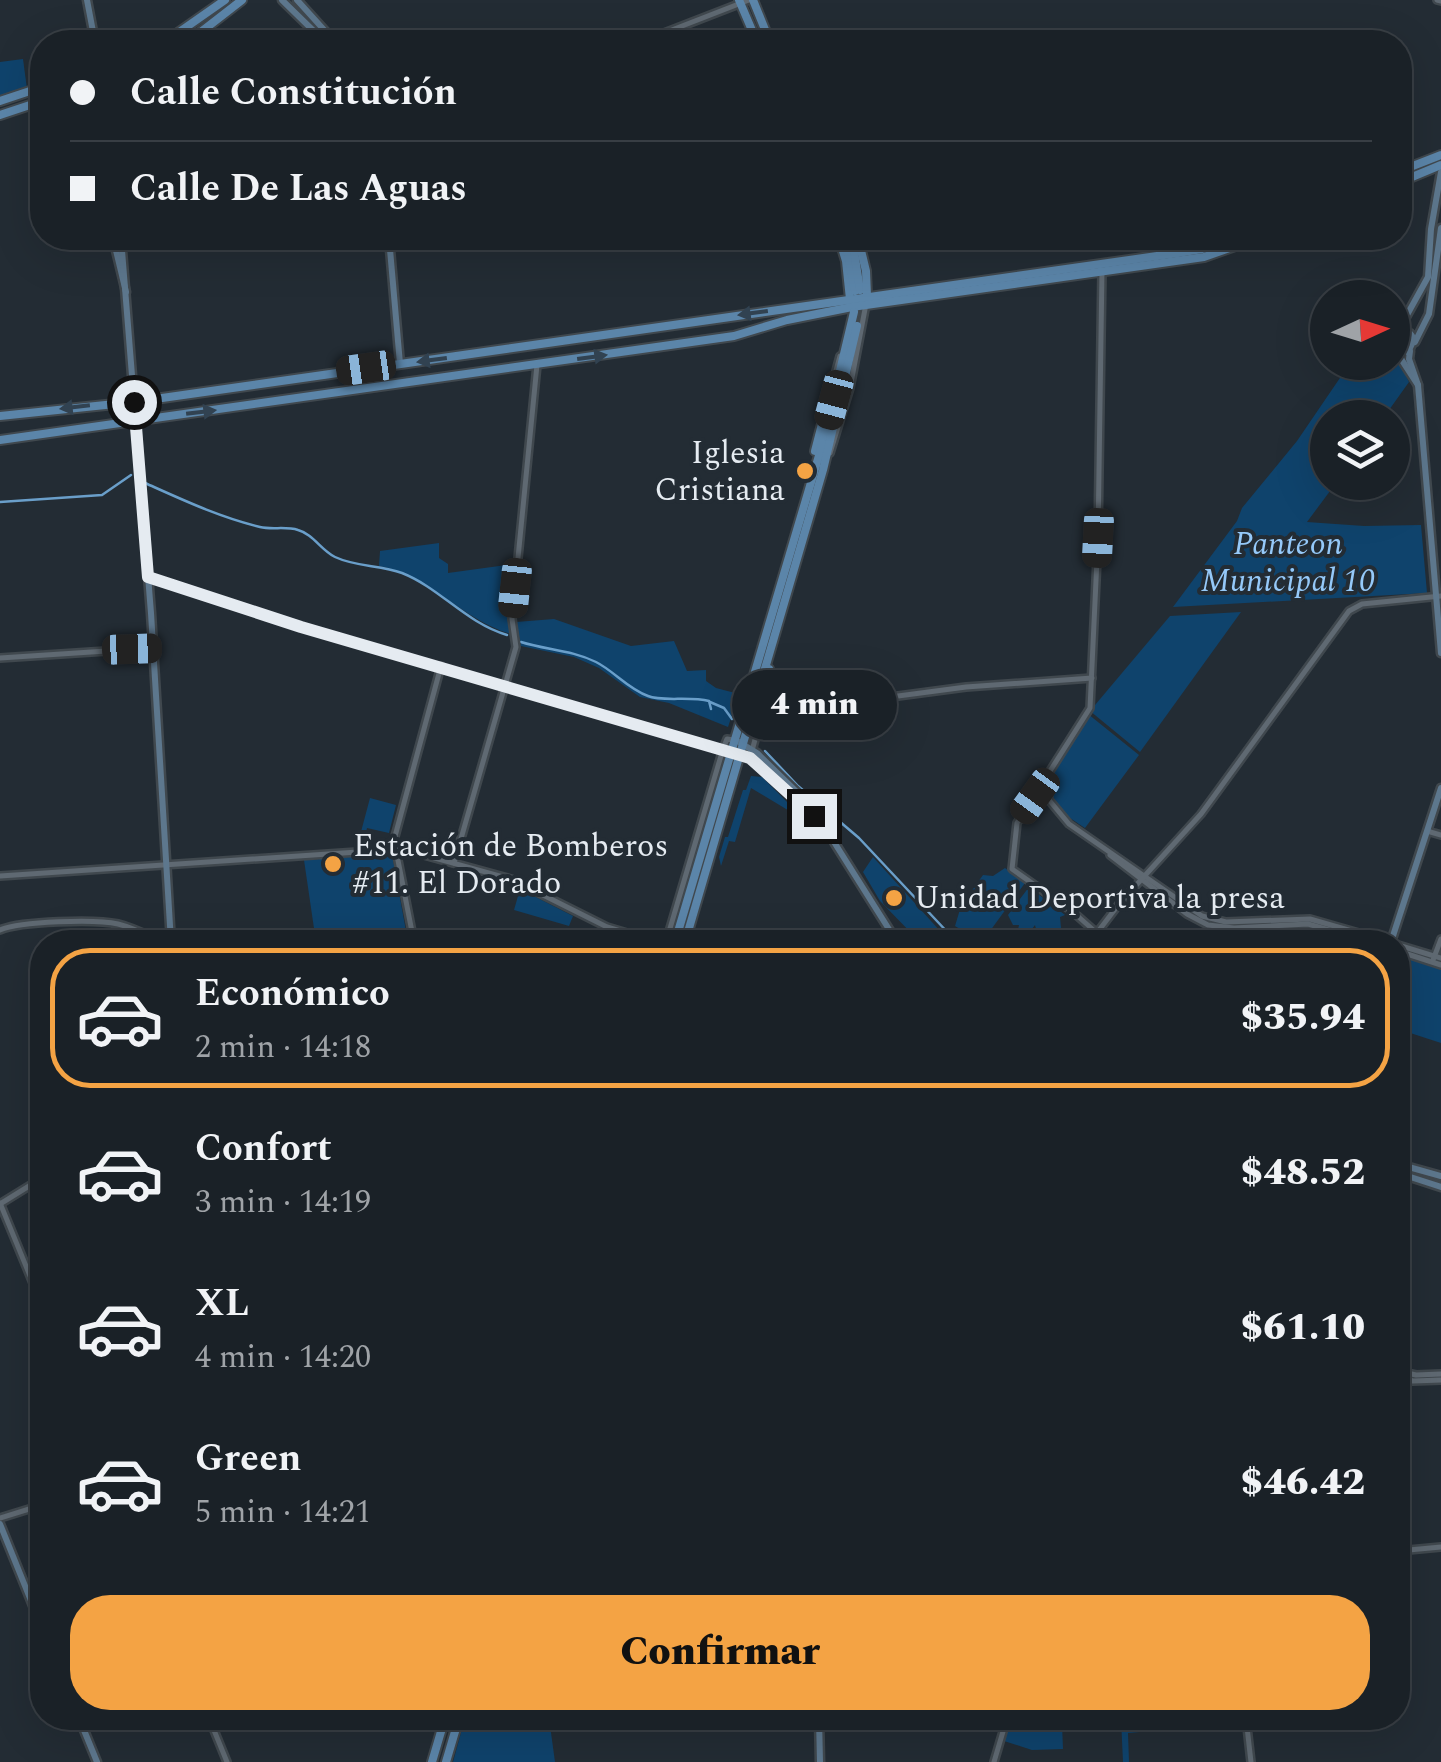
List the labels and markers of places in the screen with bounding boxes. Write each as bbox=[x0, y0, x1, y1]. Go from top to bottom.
place label: Iglesia Cristiana bbox=[654, 429, 785, 515]
marker: Iglesia Cristiana bbox=[794, 460, 816, 482]
place label: Estación de Bomberos #11. El Dorado bbox=[353, 822, 668, 908]
marker: Estación de Bomberos #11. El Dorado bbox=[322, 853, 344, 875]
place label: Unidad Deportiva la presa bbox=[914, 874, 1285, 923]
marker: Unidad Deportiva la presa bbox=[883, 887, 905, 909]

